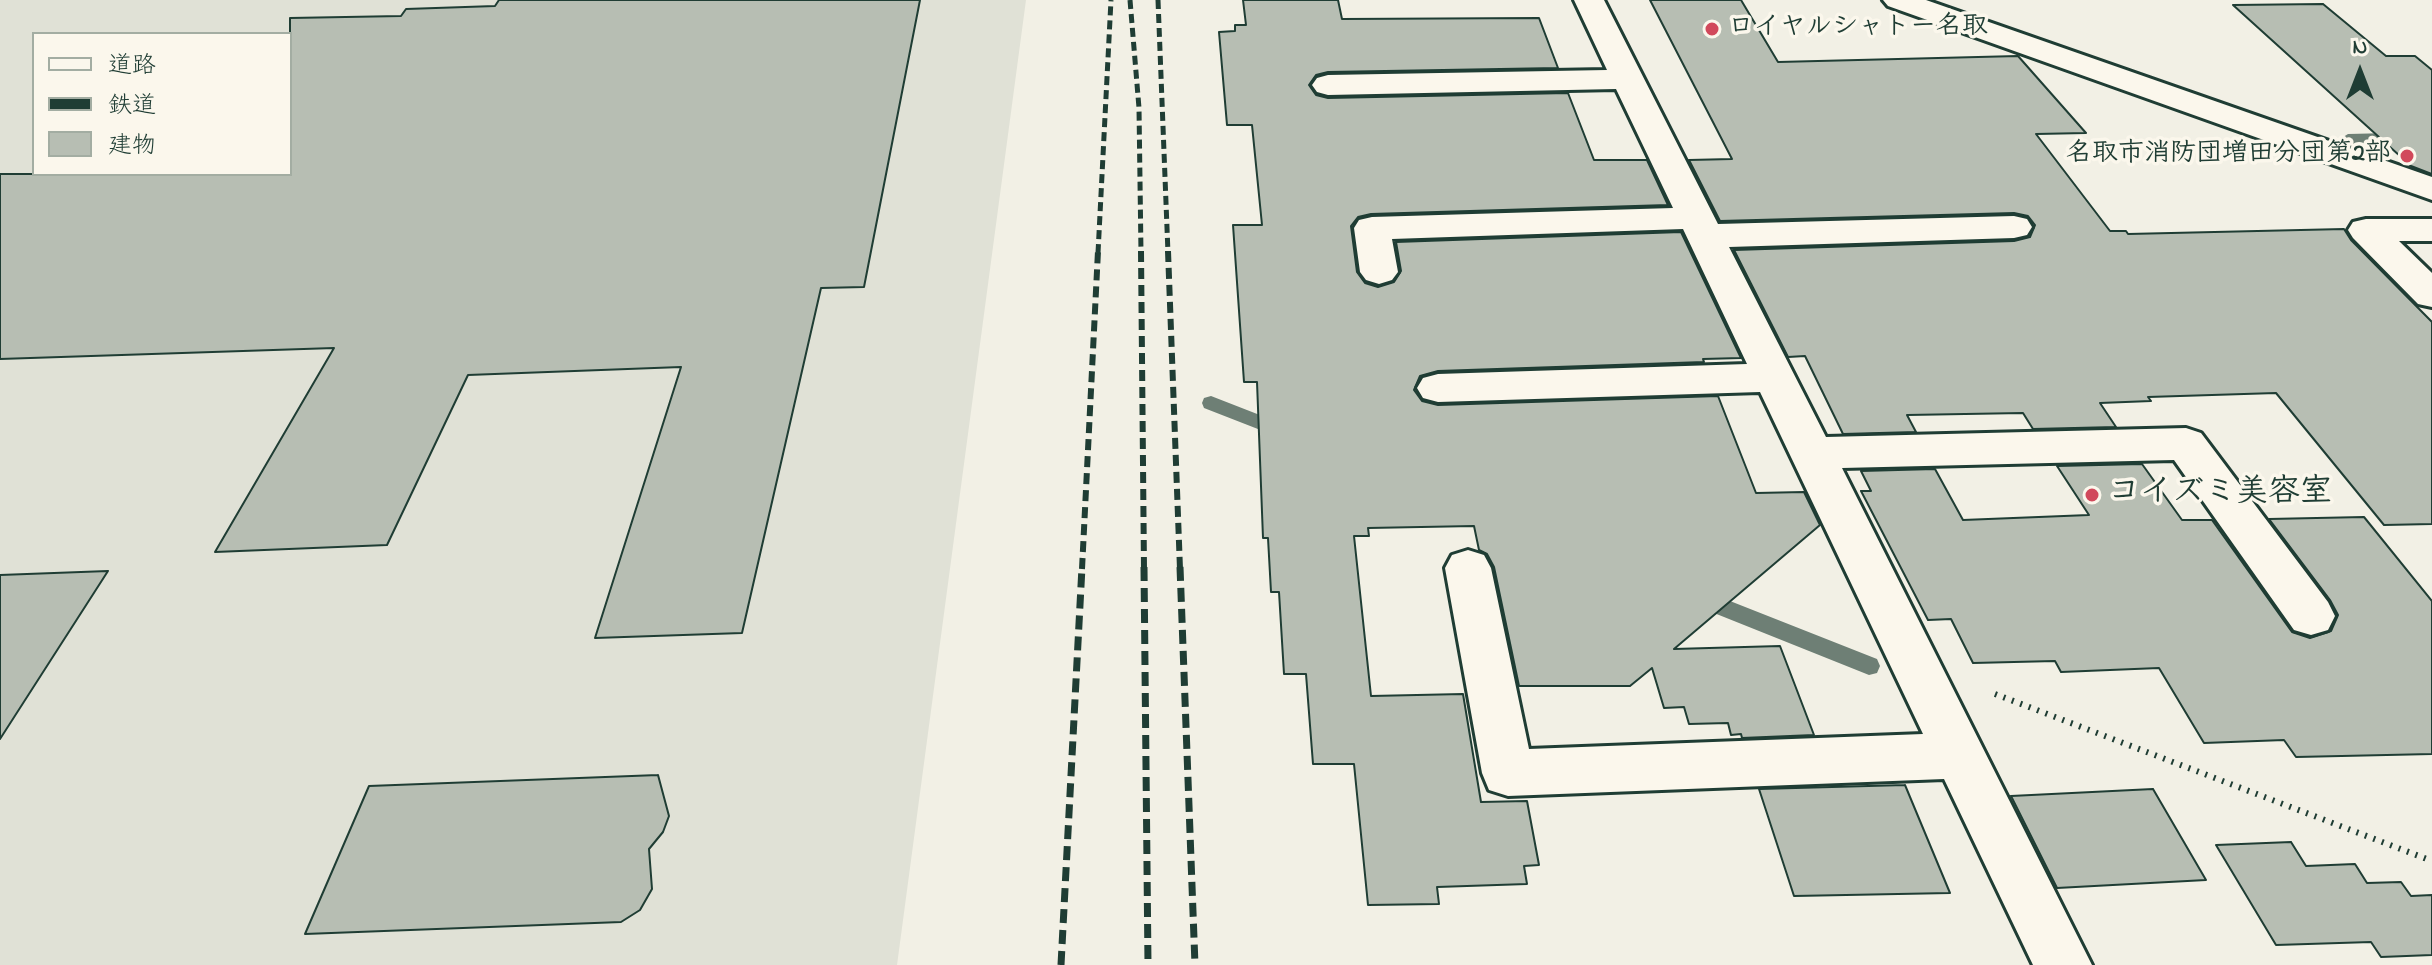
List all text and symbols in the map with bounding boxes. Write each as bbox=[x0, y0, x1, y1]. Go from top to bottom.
place label: ロイヤルシャトー名取 bbox=[1728, 13, 1988, 45]
marker: ロイヤルシャトー名取 bbox=[1703, 20, 1721, 38]
legend bbox=[32, 32, 292, 176]
north arrow bbox=[2320, 32, 2400, 112]
text: N bbox=[2353, 32, 2367, 64]
text: 道路 bbox=[108, 49, 156, 84]
text: 鉄道 bbox=[108, 89, 156, 124]
text: 建物 bbox=[108, 129, 156, 164]
place label: 名取市消防団増田分団第2部 bbox=[2066, 140, 2391, 172]
marker: 名取市消防団増田分団第2部 bbox=[2398, 147, 2416, 165]
place label: コイズミ美容室 bbox=[2108, 476, 2332, 514]
marker: コイズミ美容室 bbox=[2083, 486, 2101, 504]

